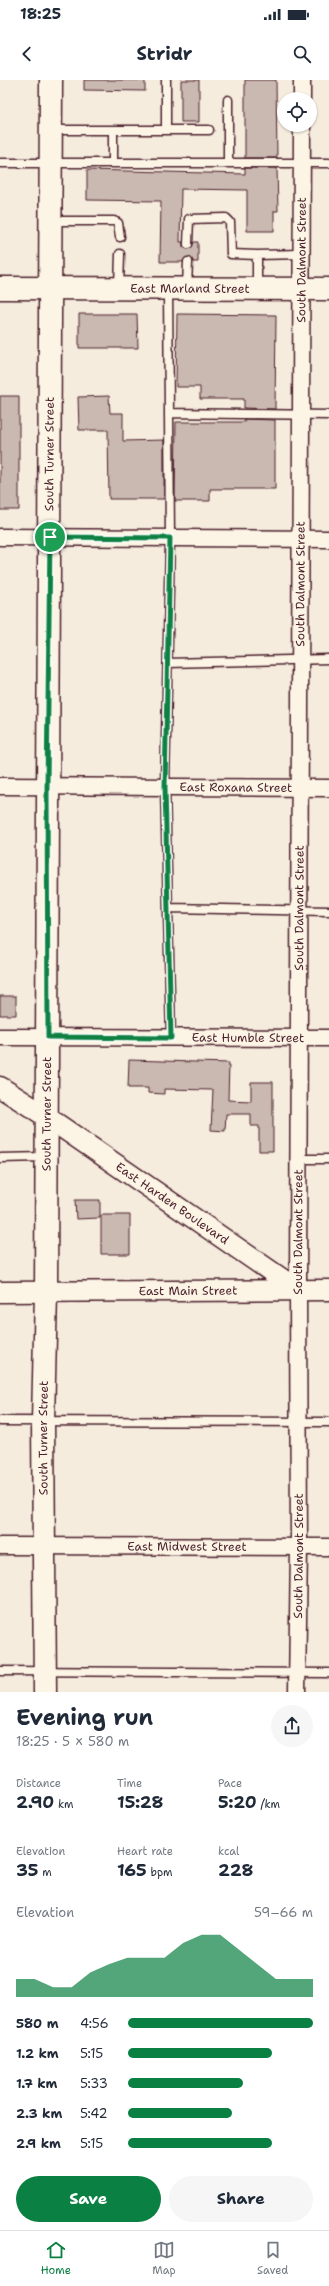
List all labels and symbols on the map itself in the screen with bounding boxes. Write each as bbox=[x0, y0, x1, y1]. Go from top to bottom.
street label: South Dalmont Street bbox=[293, 197, 310, 323]
street label: East Marland Street bbox=[130, 280, 250, 297]
street label: South Turner Street bbox=[41, 397, 58, 511]
pin bbox=[33, 520, 67, 554]
street label: South Dalmont Street bbox=[292, 521, 309, 647]
street label: East Roxana Street bbox=[180, 779, 292, 796]
street label: South Dalmont Street bbox=[291, 845, 308, 971]
street label: East Humble Street bbox=[192, 1030, 304, 1046]
street label: South Turner Street bbox=[39, 1057, 55, 1171]
street label: East Harden Boulevard bbox=[113, 1159, 232, 1248]
street label: South Dalmont Street bbox=[290, 1169, 306, 1295]
street label: East Main Street bbox=[139, 1283, 237, 1299]
street label: South Turner Street bbox=[35, 1381, 52, 1495]
street label: South Dalmont Street bbox=[290, 1493, 307, 1619]
street label: East Midwest Street bbox=[127, 1538, 247, 1555]

